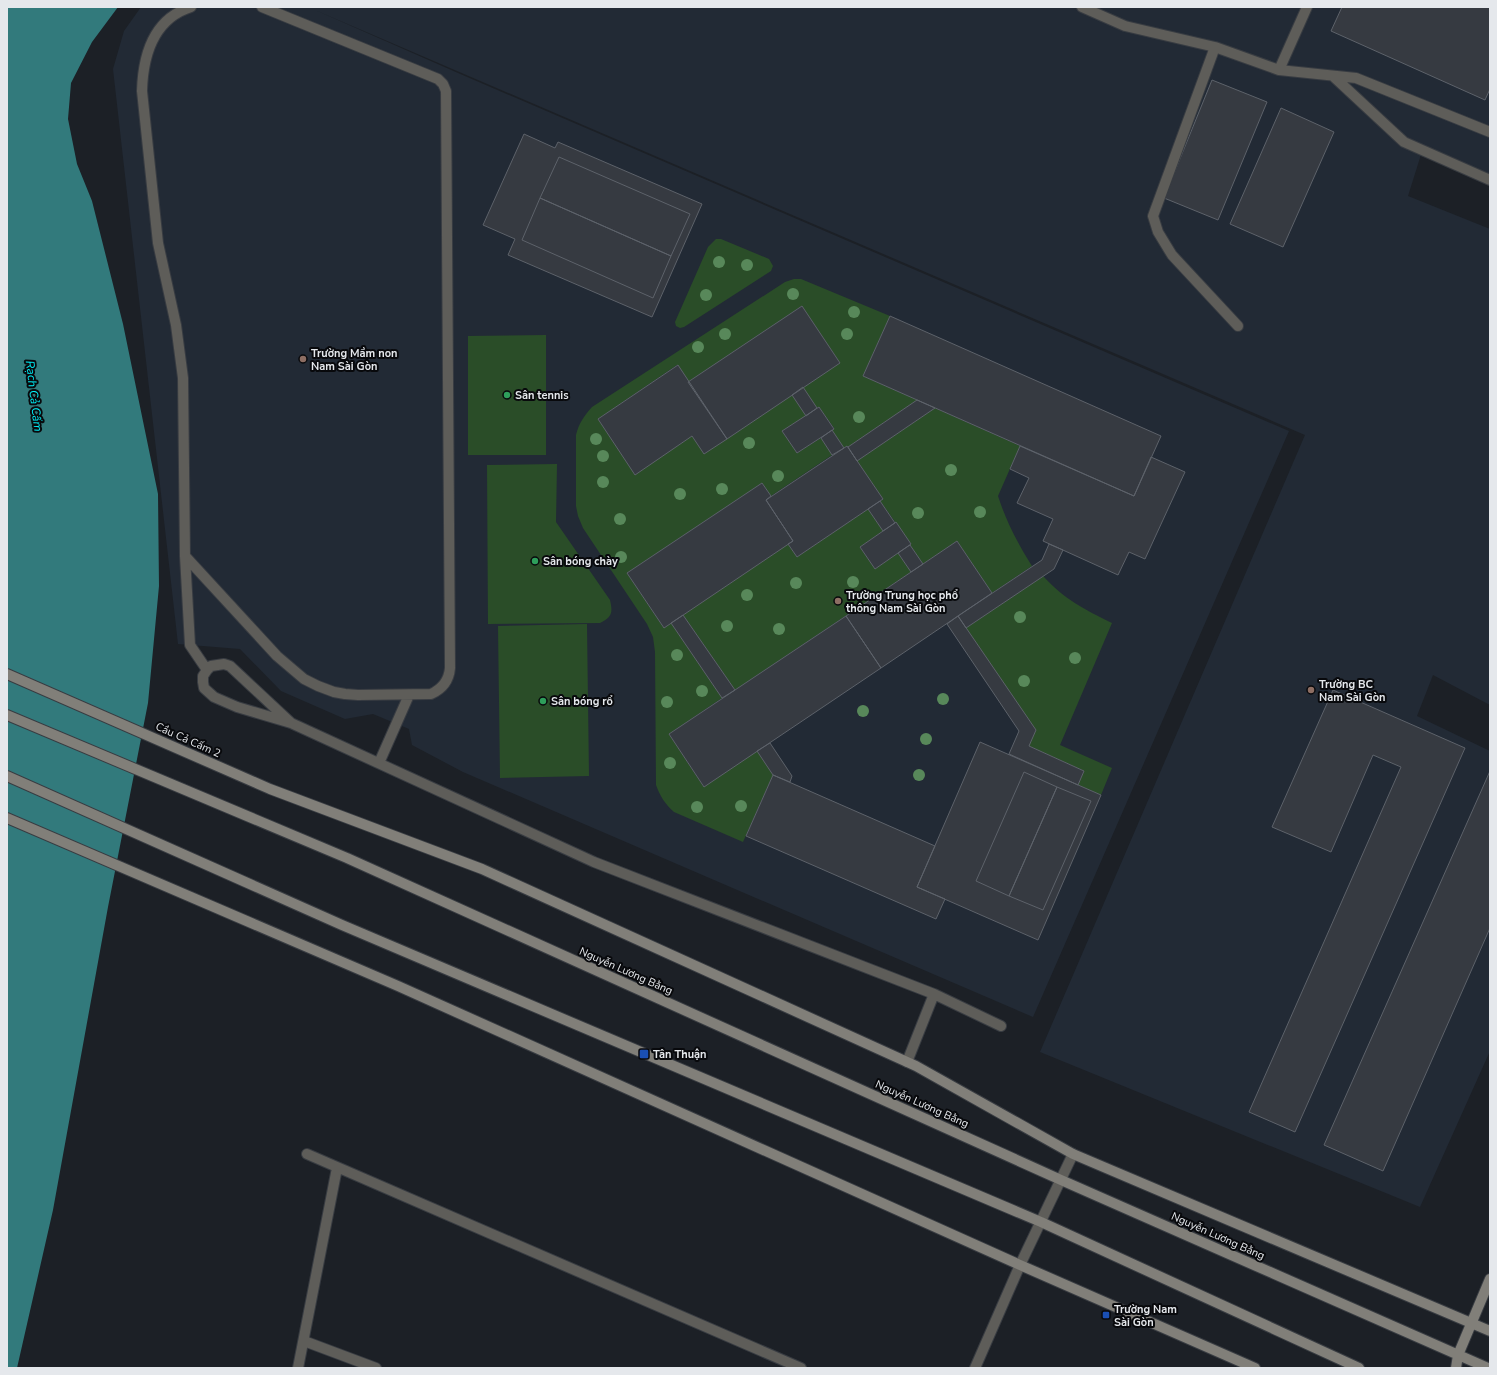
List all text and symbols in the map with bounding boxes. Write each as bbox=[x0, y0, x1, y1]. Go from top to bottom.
place label: Trường Mầm non Nam Sài Gòn bbox=[311, 346, 397, 374]
marker: Trường Mầm non Nam Sài Gòn bbox=[298, 354, 308, 364]
water label: Rạch Cả Cấm bbox=[22, 359, 46, 433]
place label: Sân tennis bbox=[515, 388, 569, 403]
marker: Sân tennis bbox=[502, 390, 512, 400]
place label: Sân bóng chày bbox=[543, 554, 618, 569]
marker: Sân bóng chày bbox=[530, 556, 540, 566]
place label: Trường Trung học phổ thông Nam Sài Gòn bbox=[846, 588, 958, 616]
marker: Trường Trung học phổ thông Nam Sài Gòn bbox=[833, 596, 843, 606]
place label: Trường BC Nam Sài Gòn bbox=[1319, 677, 1385, 705]
marker: Trường BC Nam Sài Gòn bbox=[1306, 685, 1316, 695]
place label: Sân bóng rổ bbox=[551, 694, 613, 709]
marker: Sân bóng rổ bbox=[538, 696, 548, 706]
street label: Cầu Cả Cấm 2 bbox=[153, 719, 223, 761]
street label: Nguyễn Lương Bằng bbox=[577, 944, 675, 998]
place label: Tân Thuận bbox=[653, 1047, 706, 1062]
marker: Tân Thuận bbox=[638, 1048, 650, 1060]
street label: Nguyễn Lương Bằng bbox=[873, 1077, 971, 1131]
street label: Nguyễn Lương Bằng bbox=[1169, 1209, 1267, 1263]
place label: Trường Nam Sài Gòn bbox=[1114, 1302, 1177, 1330]
marker: Trường Nam Sài Gòn bbox=[1101, 1310, 1111, 1320]

